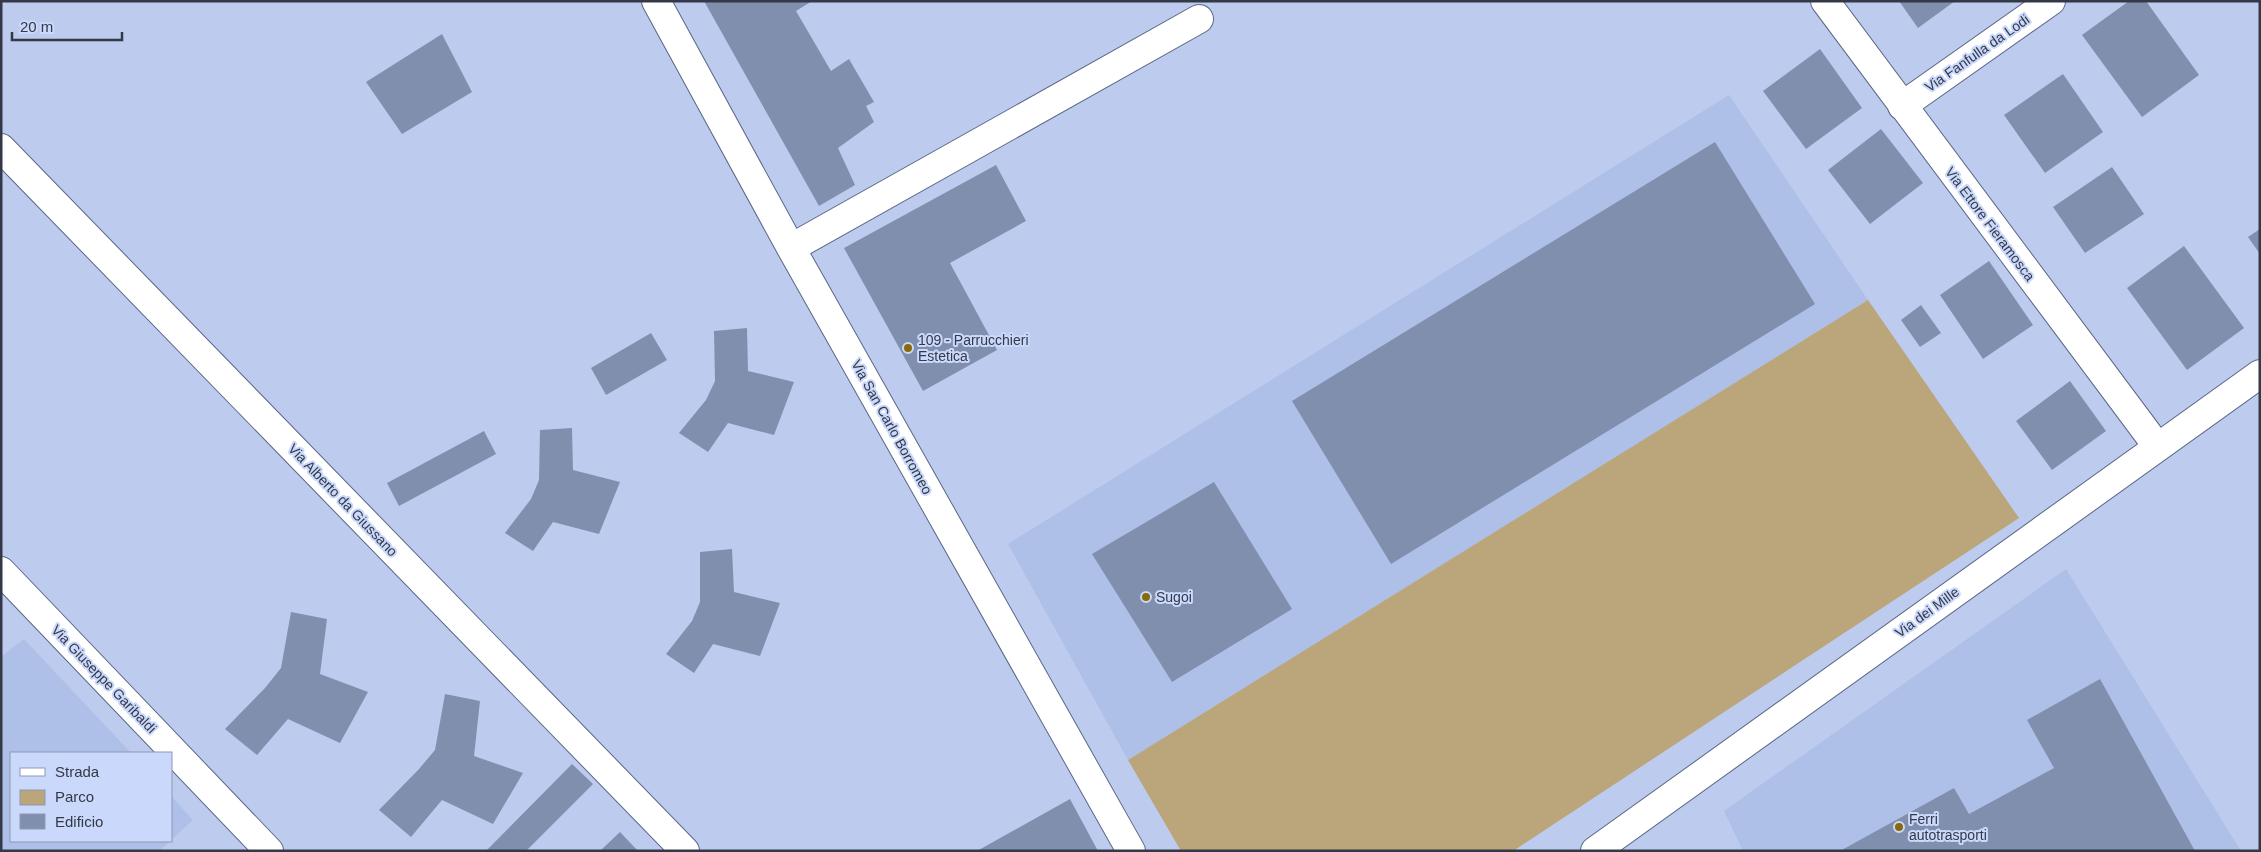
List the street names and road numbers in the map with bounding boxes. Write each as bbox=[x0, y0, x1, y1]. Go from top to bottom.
street label: Via Fanfulla da Lodi bbox=[1922, 11, 2032, 95]
street label: Via Ettore Fieramosca bbox=[1942, 164, 2038, 284]
street label: Via San Carlo Borromeo bbox=[848, 357, 936, 497]
street label: Via Alberto da Giussano bbox=[285, 441, 401, 560]
street label: Via dei Mille bbox=[1892, 583, 1962, 641]
street label: Via Giuseppe Garibaldi bbox=[48, 622, 160, 736]

